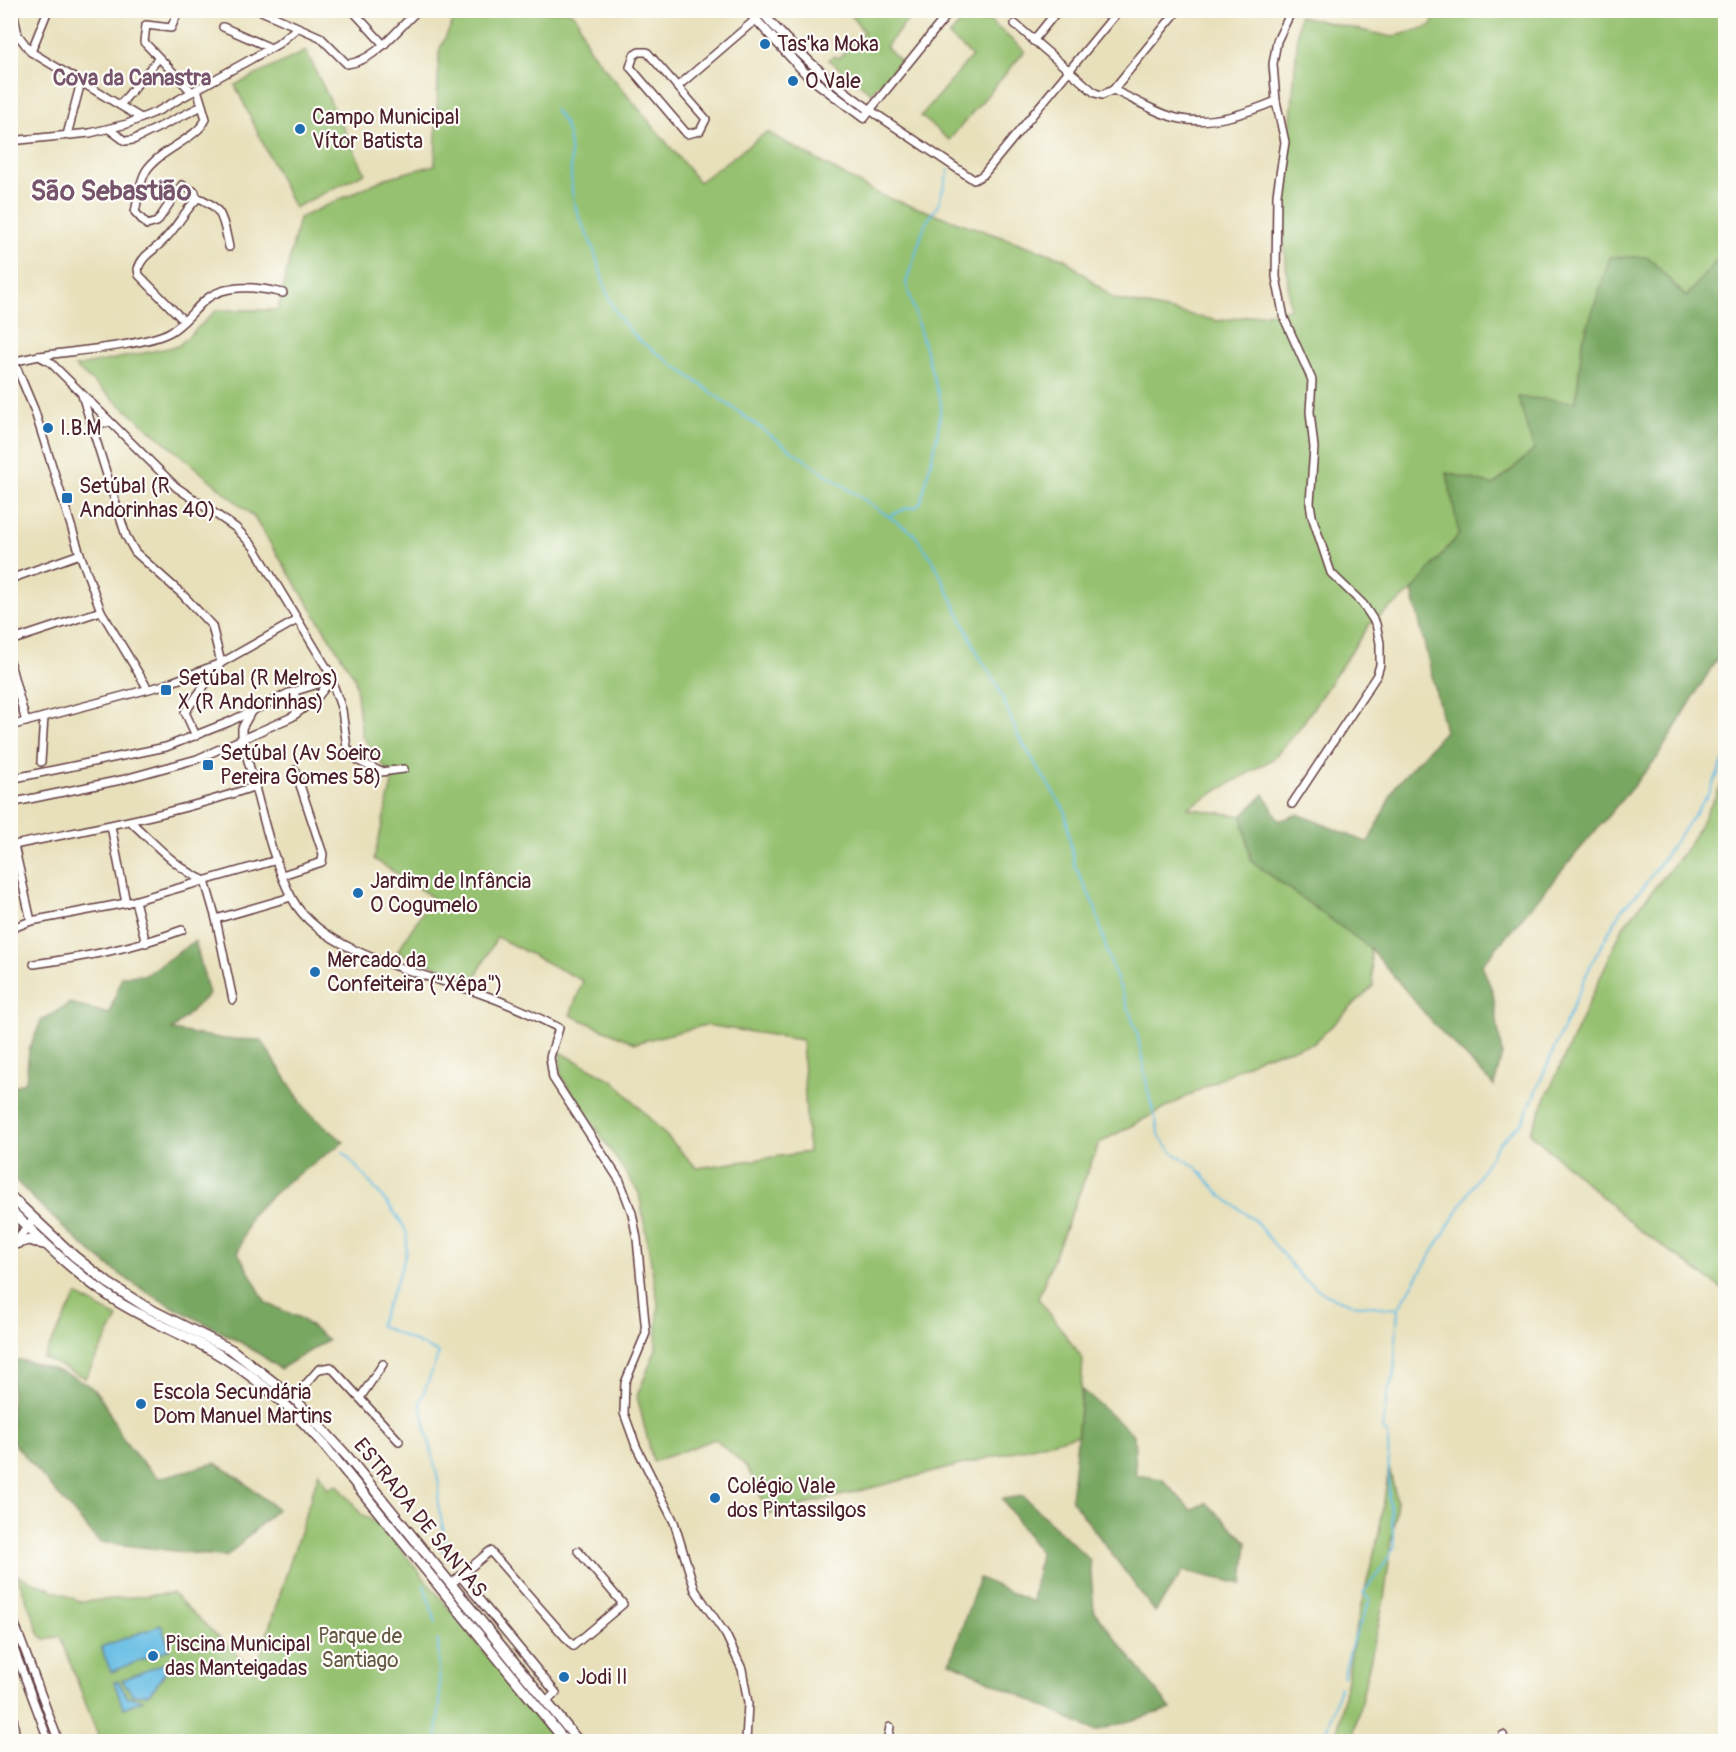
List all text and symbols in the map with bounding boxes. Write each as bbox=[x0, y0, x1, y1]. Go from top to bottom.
place label: Tas'ka Moka bbox=[777, 31, 879, 58]
marker: Tas'ka Moka bbox=[758, 37, 772, 51]
district label: Cova da Canastra bbox=[53, 64, 211, 92]
place label: O Vale bbox=[805, 68, 861, 95]
marker: O Vale bbox=[786, 74, 800, 88]
place label: Campo Municipal Vítor Batista bbox=[312, 104, 460, 155]
marker: Campo Municipal Vítor Batista bbox=[293, 122, 307, 136]
district label: São Sebastião bbox=[30, 175, 192, 208]
place label: I.B.M bbox=[60, 415, 101, 442]
marker: I.B.M bbox=[41, 421, 55, 435]
place label: Setúbal (R Andorinhas 40) bbox=[79, 473, 216, 524]
marker: Setúbal (R Andorinhas 40) bbox=[60, 491, 74, 505]
place label: Setúbal (R Melros) X (R Andorinhas) bbox=[178, 665, 339, 716]
marker: Setúbal (R Melros) X (R Andorinhas) bbox=[159, 683, 173, 697]
place label: Setúbal (Av Soeiro Pereira Gomes 58) bbox=[220, 740, 381, 791]
marker: Setúbal (Av Soeiro Pereira Gomes 58) bbox=[201, 758, 215, 772]
place label: Jardim de Infância O Cogumelo bbox=[370, 868, 531, 919]
marker: Jardim de Infância O Cogumelo bbox=[351, 886, 365, 900]
place label: Mercado da Confeiteira ("Xêpa") bbox=[327, 947, 503, 998]
marker: Mercado da Confeiteira ("Xêpa") bbox=[308, 965, 322, 979]
place label: Escola Secundária Dom Manuel Martins bbox=[153, 1379, 332, 1430]
marker: Escola Secundária Dom Manuel Martins bbox=[134, 1397, 148, 1411]
street label: ESTRADA DE SANTAS bbox=[347, 1433, 493, 1603]
place label: Colégio Vale dos Pintassilgos bbox=[727, 1473, 866, 1524]
marker: Colégio Vale dos Pintassilgos bbox=[708, 1491, 722, 1505]
park label: Parque de Santiago bbox=[318, 1623, 403, 1674]
place label: Piscina Municipal das Manteigadas bbox=[165, 1631, 311, 1682]
marker: Piscina Municipal das Manteigadas bbox=[146, 1649, 160, 1663]
place label: Jodi II bbox=[576, 1664, 628, 1691]
marker: Jodi II bbox=[557, 1670, 571, 1684]

